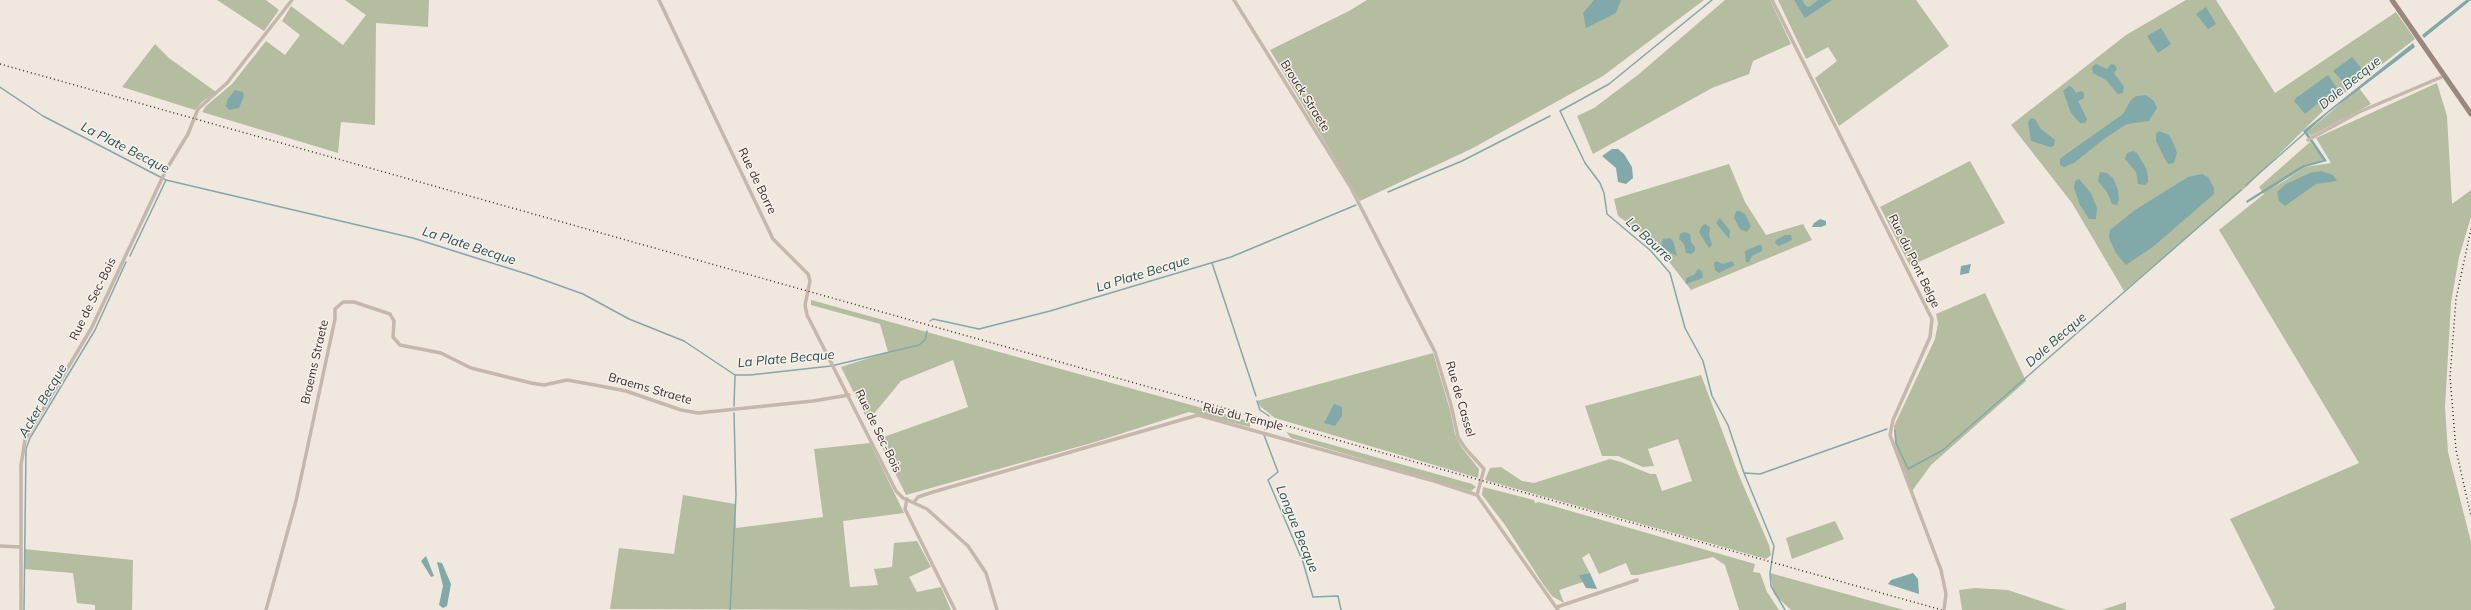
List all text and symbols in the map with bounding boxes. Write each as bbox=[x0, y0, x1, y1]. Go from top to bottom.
water label: Dole Becque bbox=[2316, 53, 2384, 113]
street label: Brouck Straete bbox=[1277, 57, 1333, 135]
water label: La Plate Becque bbox=[78, 119, 172, 177]
street label: Rue de Borre bbox=[735, 146, 779, 216]
street label: Rue du Pont Belge bbox=[1885, 212, 1943, 310]
water label: La Bourre bbox=[1622, 214, 1676, 266]
water label: La Plate Becque bbox=[420, 224, 518, 268]
water label: La Plate Becque bbox=[1094, 252, 1192, 296]
street label: Rue de Sec-Bois bbox=[67, 255, 119, 343]
water label: Dole Becque bbox=[2022, 309, 2090, 371]
street label: Braems Straete bbox=[298, 318, 332, 406]
water label: La Plate Becque bbox=[737, 347, 835, 371]
street label: Rue de Cassel bbox=[1442, 359, 1478, 439]
water label: Acker Becque bbox=[16, 361, 70, 441]
street label: Braems Straete bbox=[607, 370, 693, 408]
street label: Rue de Sec-Bois bbox=[852, 387, 904, 475]
street label: Rue du Temple bbox=[1201, 400, 1285, 434]
water label: Longue Becque bbox=[1272, 483, 1322, 575]

